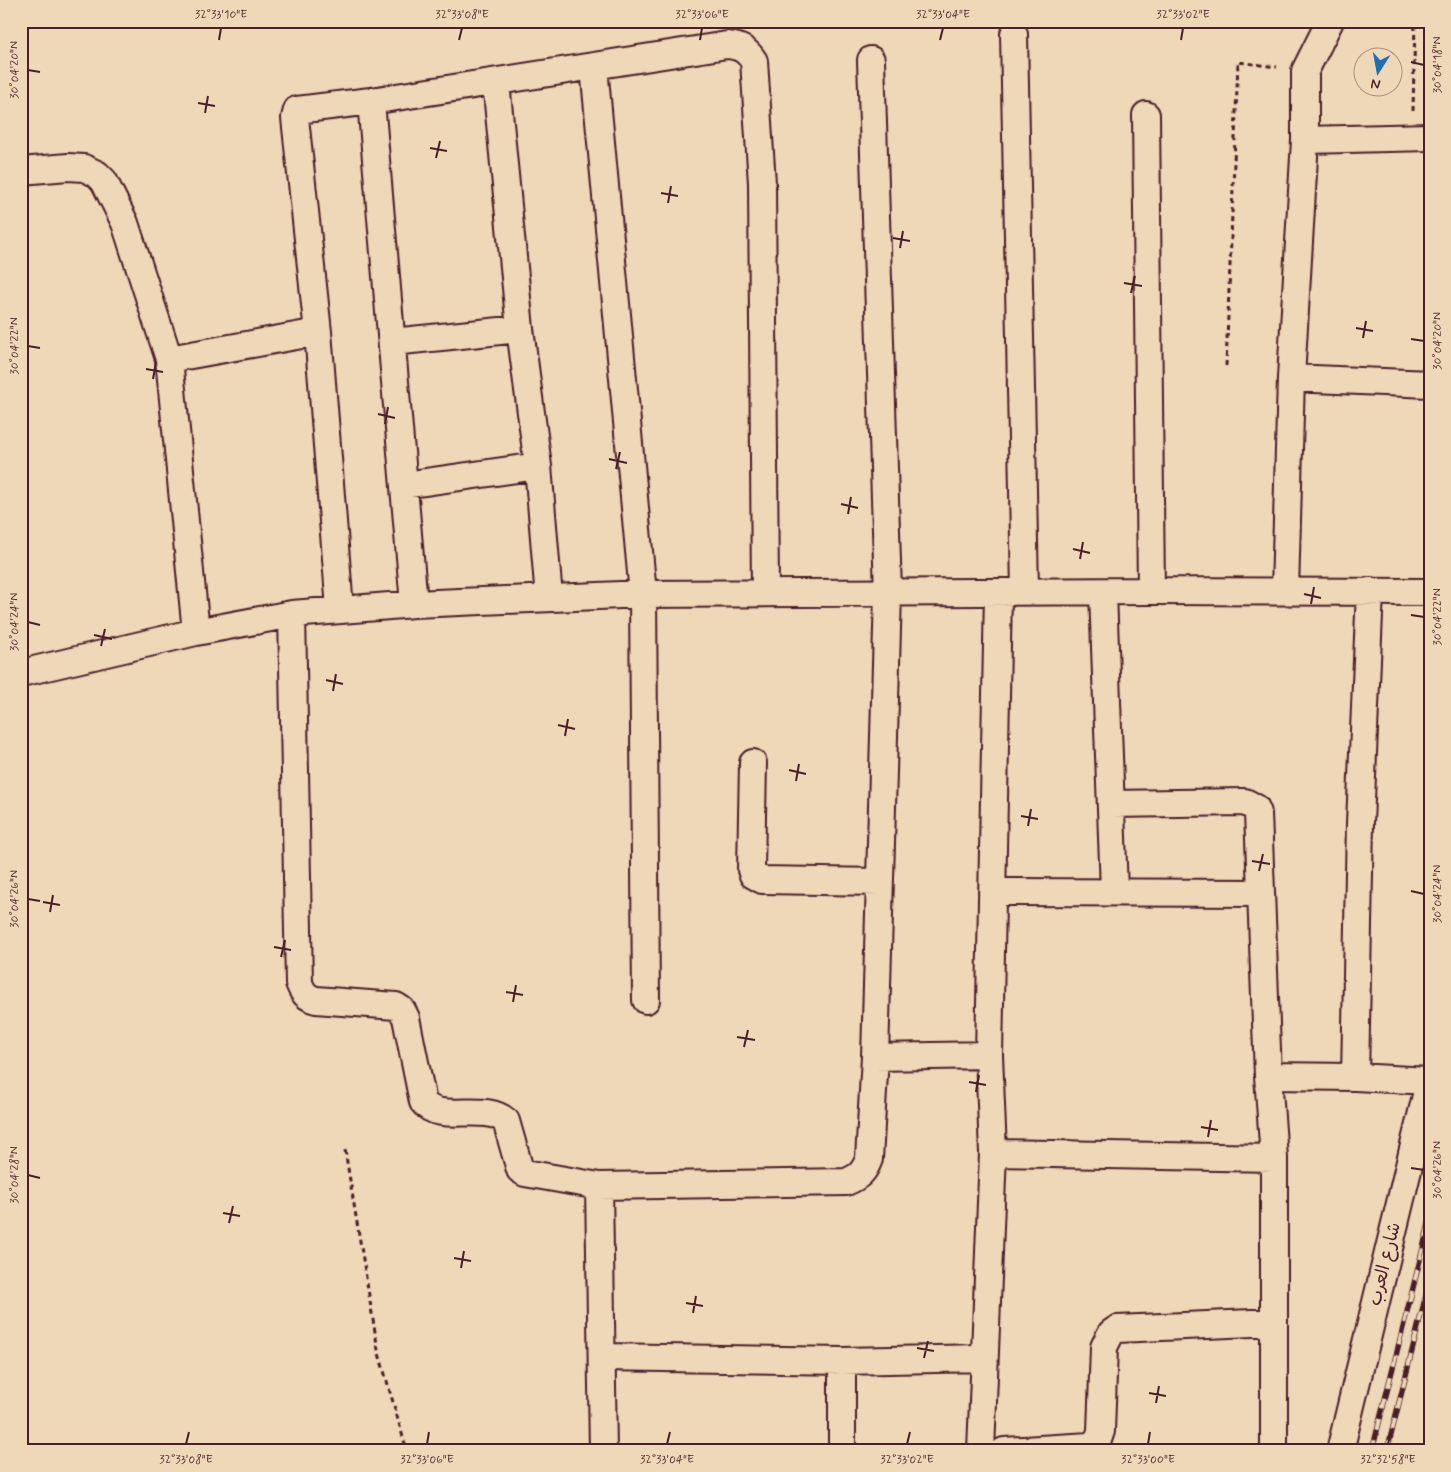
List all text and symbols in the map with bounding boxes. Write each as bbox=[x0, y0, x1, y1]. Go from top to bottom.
text: 32°33'10"E bbox=[195, 7, 247, 23]
text: 32°33'08"E bbox=[435, 7, 489, 23]
text: 32°33'06"E bbox=[675, 7, 729, 23]
text: 32°33'04"E bbox=[916, 7, 970, 23]
text: 32°33'02"E bbox=[1156, 7, 1210, 23]
text: 30°04'18"N bbox=[1430, 36, 1446, 94]
text: 30°04'20"N bbox=[7, 41, 23, 99]
north arrow bbox=[1354, 48, 1404, 98]
text: N bbox=[1369, 74, 1382, 94]
text: 30°04'20"N bbox=[1430, 312, 1446, 370]
text: 30°04'22"N bbox=[7, 317, 23, 375]
text: 30°04'22"N bbox=[1430, 588, 1446, 646]
text: 30°04'24"N bbox=[7, 593, 23, 651]
text: 30°04'24"N bbox=[1430, 865, 1446, 923]
text: 30°04'26"N bbox=[7, 870, 23, 928]
text: 30°04'26"N bbox=[1430, 1141, 1446, 1199]
text: 30°04'28"N bbox=[7, 1146, 23, 1204]
street label: شارع العرب bbox=[1363, 1220, 1407, 1309]
text: 32°33'08"E bbox=[159, 1452, 213, 1468]
text: 32°33'06"E bbox=[400, 1452, 454, 1468]
text: 32°33'04"E bbox=[640, 1452, 694, 1468]
text: 32°33'02"E bbox=[880, 1452, 934, 1468]
text: 32°33'00"E bbox=[1121, 1452, 1175, 1468]
text: 32°32'58"E bbox=[1360, 1452, 1416, 1468]

